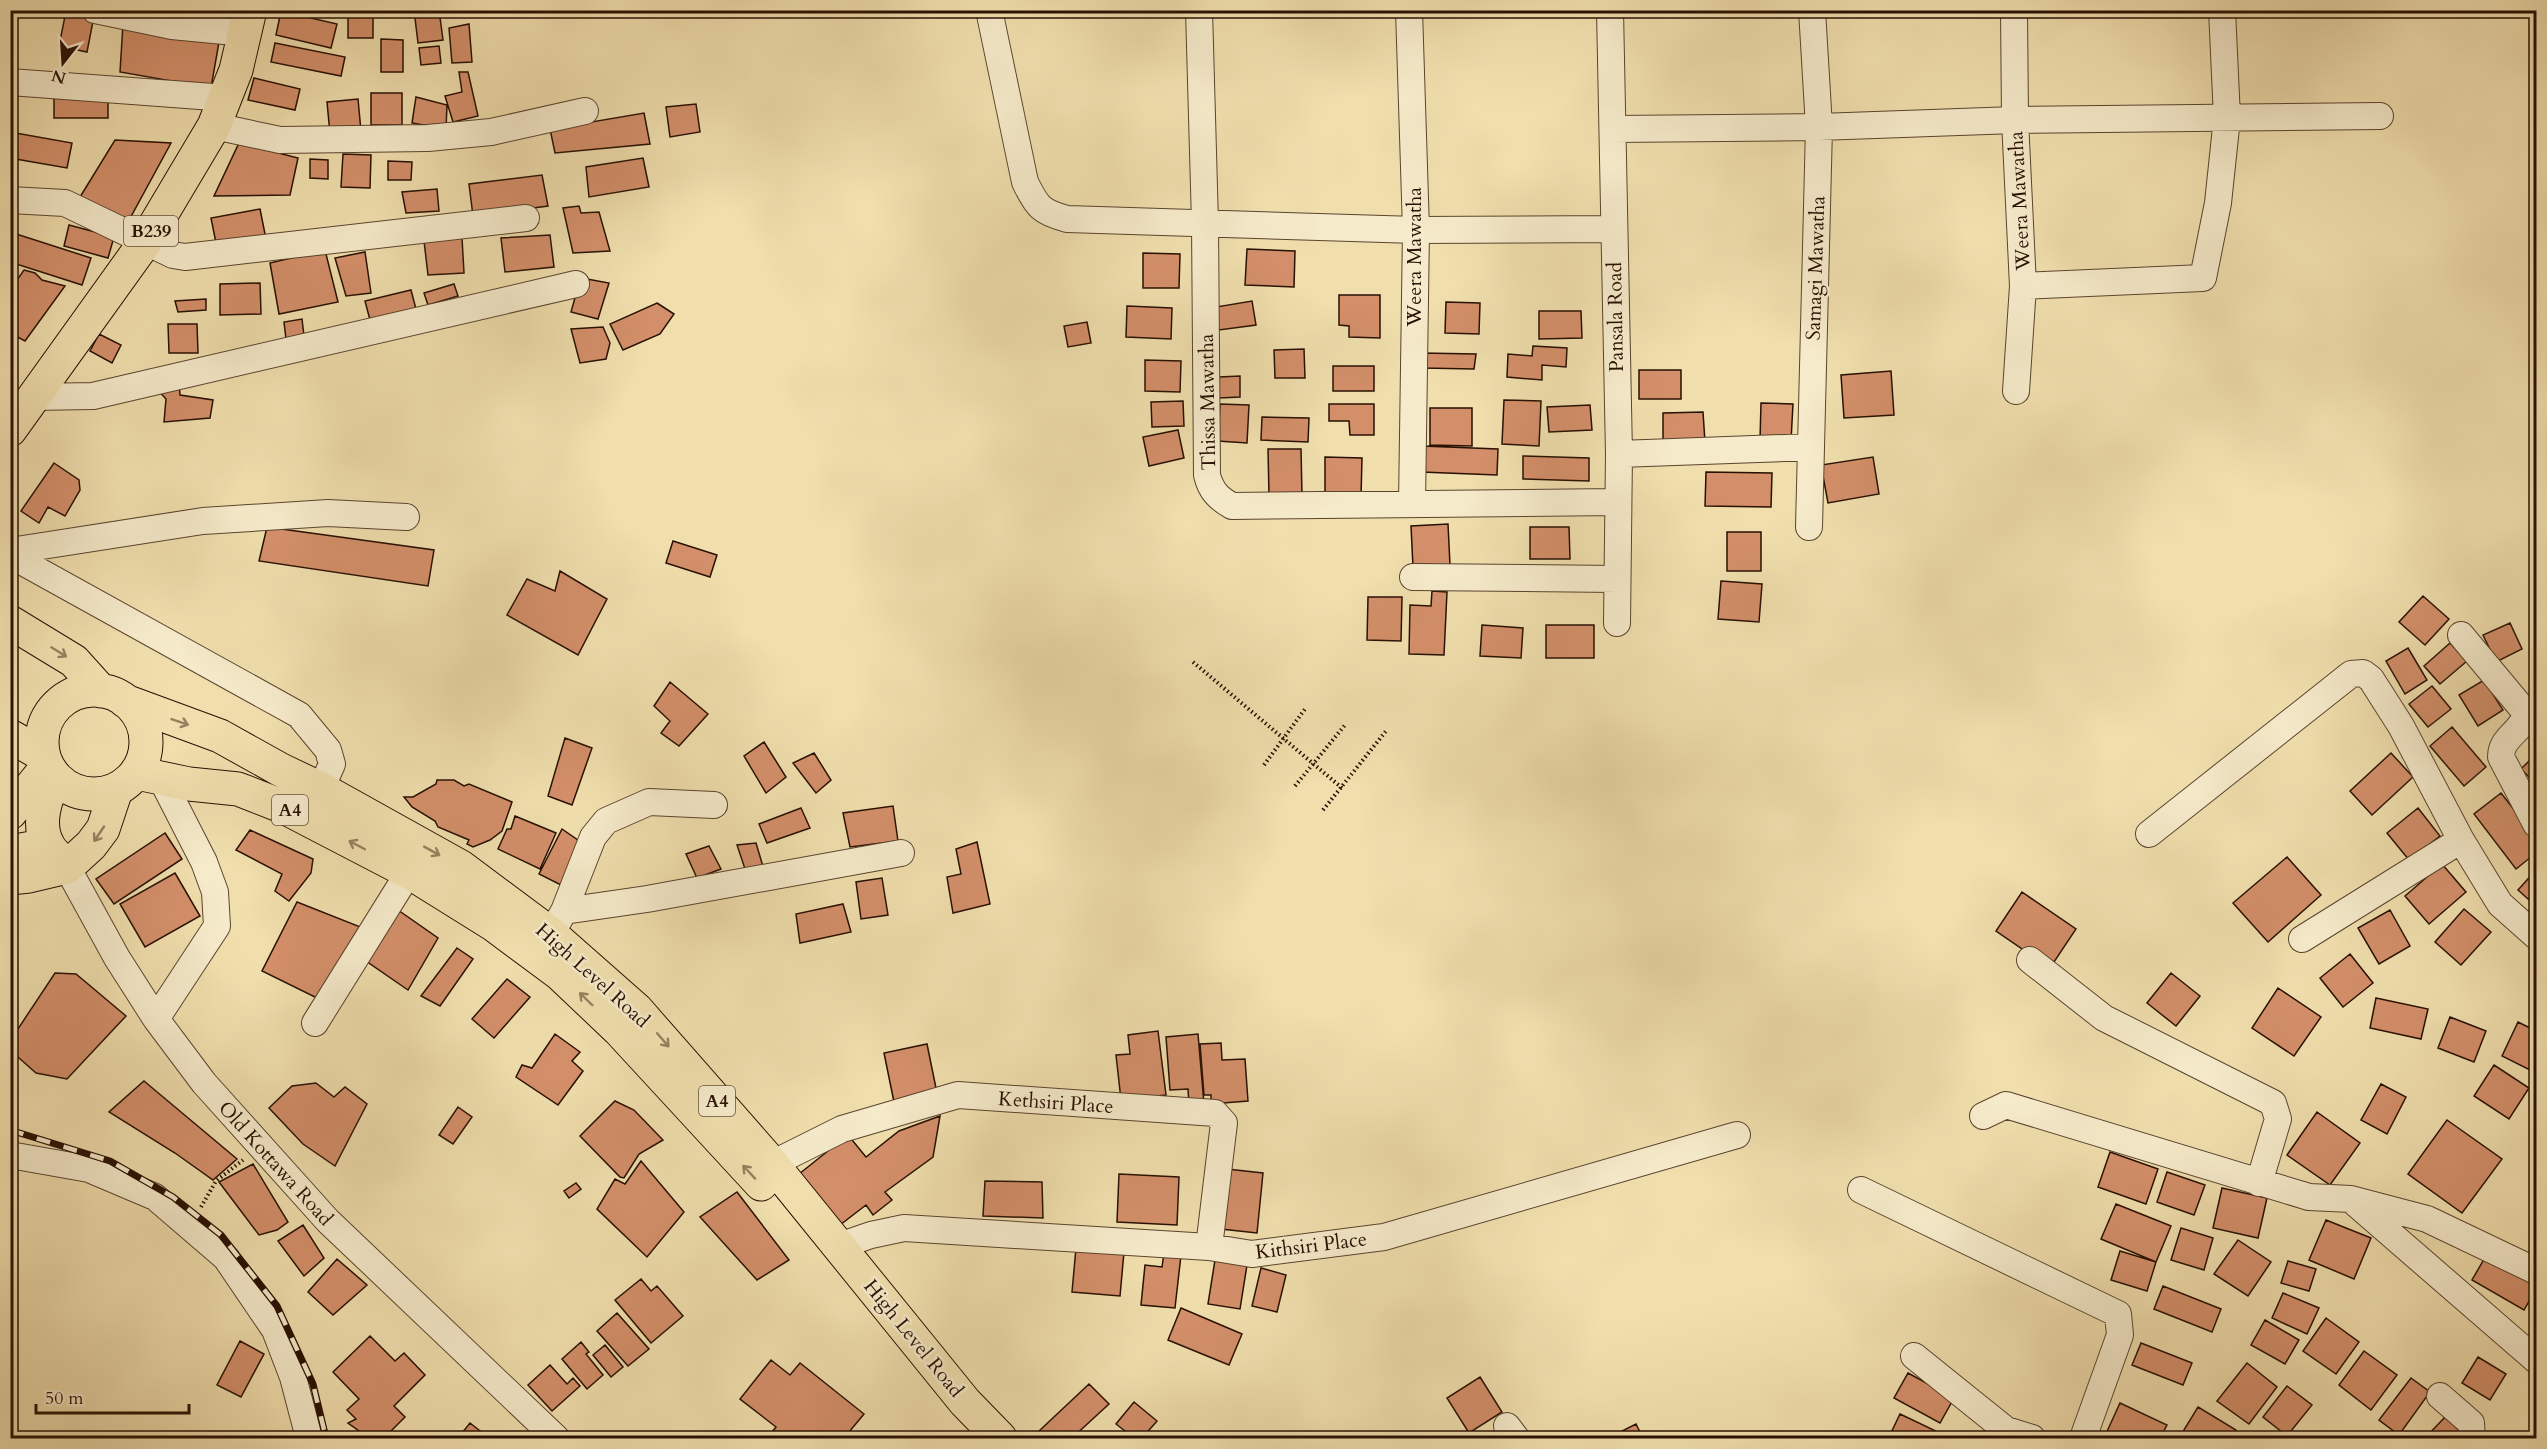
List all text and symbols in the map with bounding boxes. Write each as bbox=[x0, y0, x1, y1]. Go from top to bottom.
north arrow bbox=[33, 33, 93, 93]
text: N bbox=[49, 64, 69, 89]
street label: Weera Mawatha bbox=[2002, 130, 2037, 272]
street label: Weera Mawatha bbox=[1401, 187, 1428, 328]
street label: Samagi Mawatha bbox=[1799, 195, 1832, 341]
road number: B239 bbox=[124, 216, 178, 246]
street label: Pansala Road bbox=[1601, 261, 1630, 372]
street label: Thissa Mawatha bbox=[1193, 333, 1222, 471]
one-way arrow bbox=[50, 647, 67, 659]
one-way arrow bbox=[170, 718, 189, 729]
road number: A4 bbox=[272, 795, 308, 825]
one-way arrow bbox=[93, 825, 105, 841]
one-way arrow bbox=[349, 839, 366, 851]
one-way arrow bbox=[423, 845, 440, 857]
street label: High Level Road bbox=[530, 917, 656, 1034]
one-way arrow bbox=[579, 992, 594, 1006]
one-way arrow bbox=[656, 1032, 670, 1047]
street label: Kethsiri Place bbox=[997, 1085, 1115, 1120]
road number: A4 bbox=[699, 1086, 735, 1116]
street label: Old Kottawa Road bbox=[212, 1095, 339, 1232]
one-way arrow bbox=[742, 1164, 756, 1179]
street label: Kithsiri Place bbox=[1254, 1225, 1368, 1266]
street label: High Level Road bbox=[858, 1274, 970, 1403]
scale bar bbox=[36, 1377, 189, 1415]
text: 50 m bbox=[45, 1386, 84, 1411]

